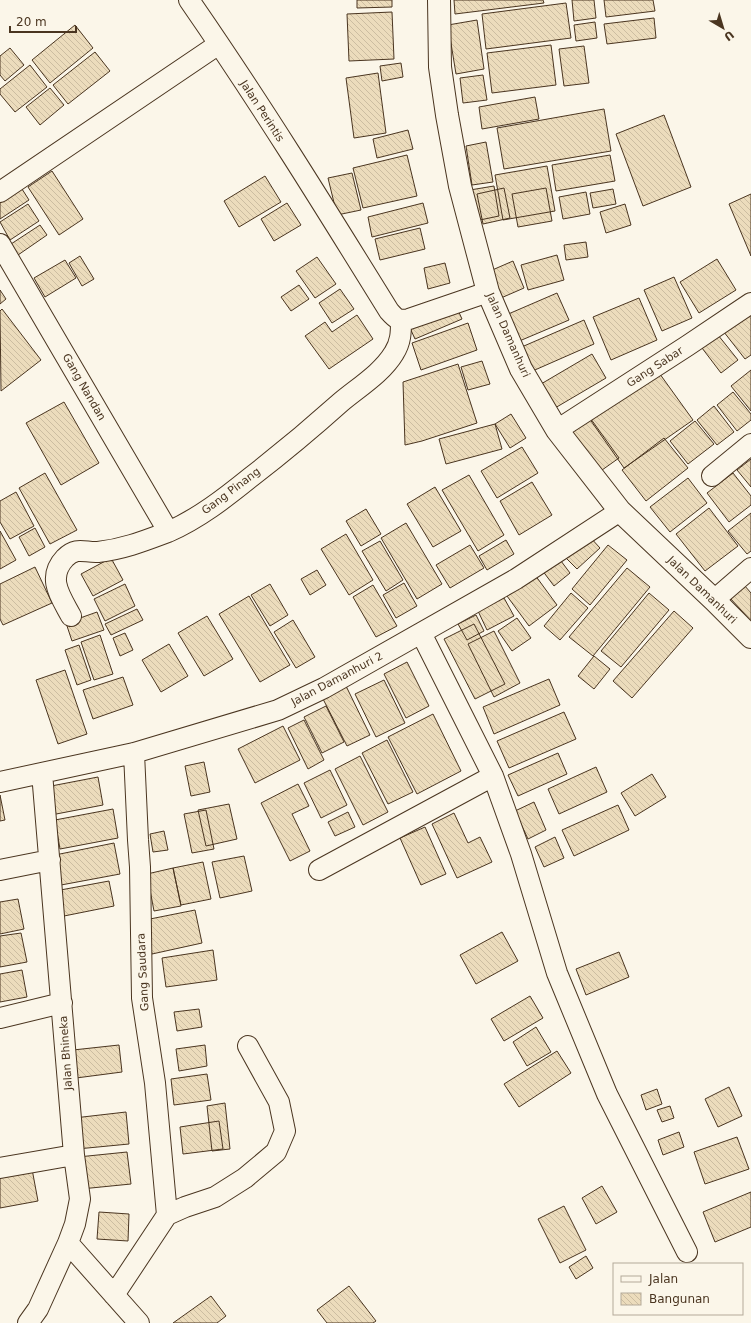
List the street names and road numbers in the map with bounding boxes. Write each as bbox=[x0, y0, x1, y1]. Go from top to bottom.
street label: Jalan Perintis bbox=[237, 77, 287, 144]
street label: Jalan Damanhuri bbox=[483, 290, 533, 379]
street label: Gang Sabar bbox=[624, 344, 686, 390]
street label: Gang Nandan bbox=[60, 351, 108, 423]
street label: Gang Pinang bbox=[199, 465, 263, 517]
street label: Jalan Damanhuri bbox=[664, 553, 739, 626]
street label: Jalan Damanhuri 2 bbox=[288, 649, 385, 709]
street label: Gang Saudara bbox=[134, 933, 152, 1011]
street label: Jalan Bhineka bbox=[57, 1015, 75, 1092]

